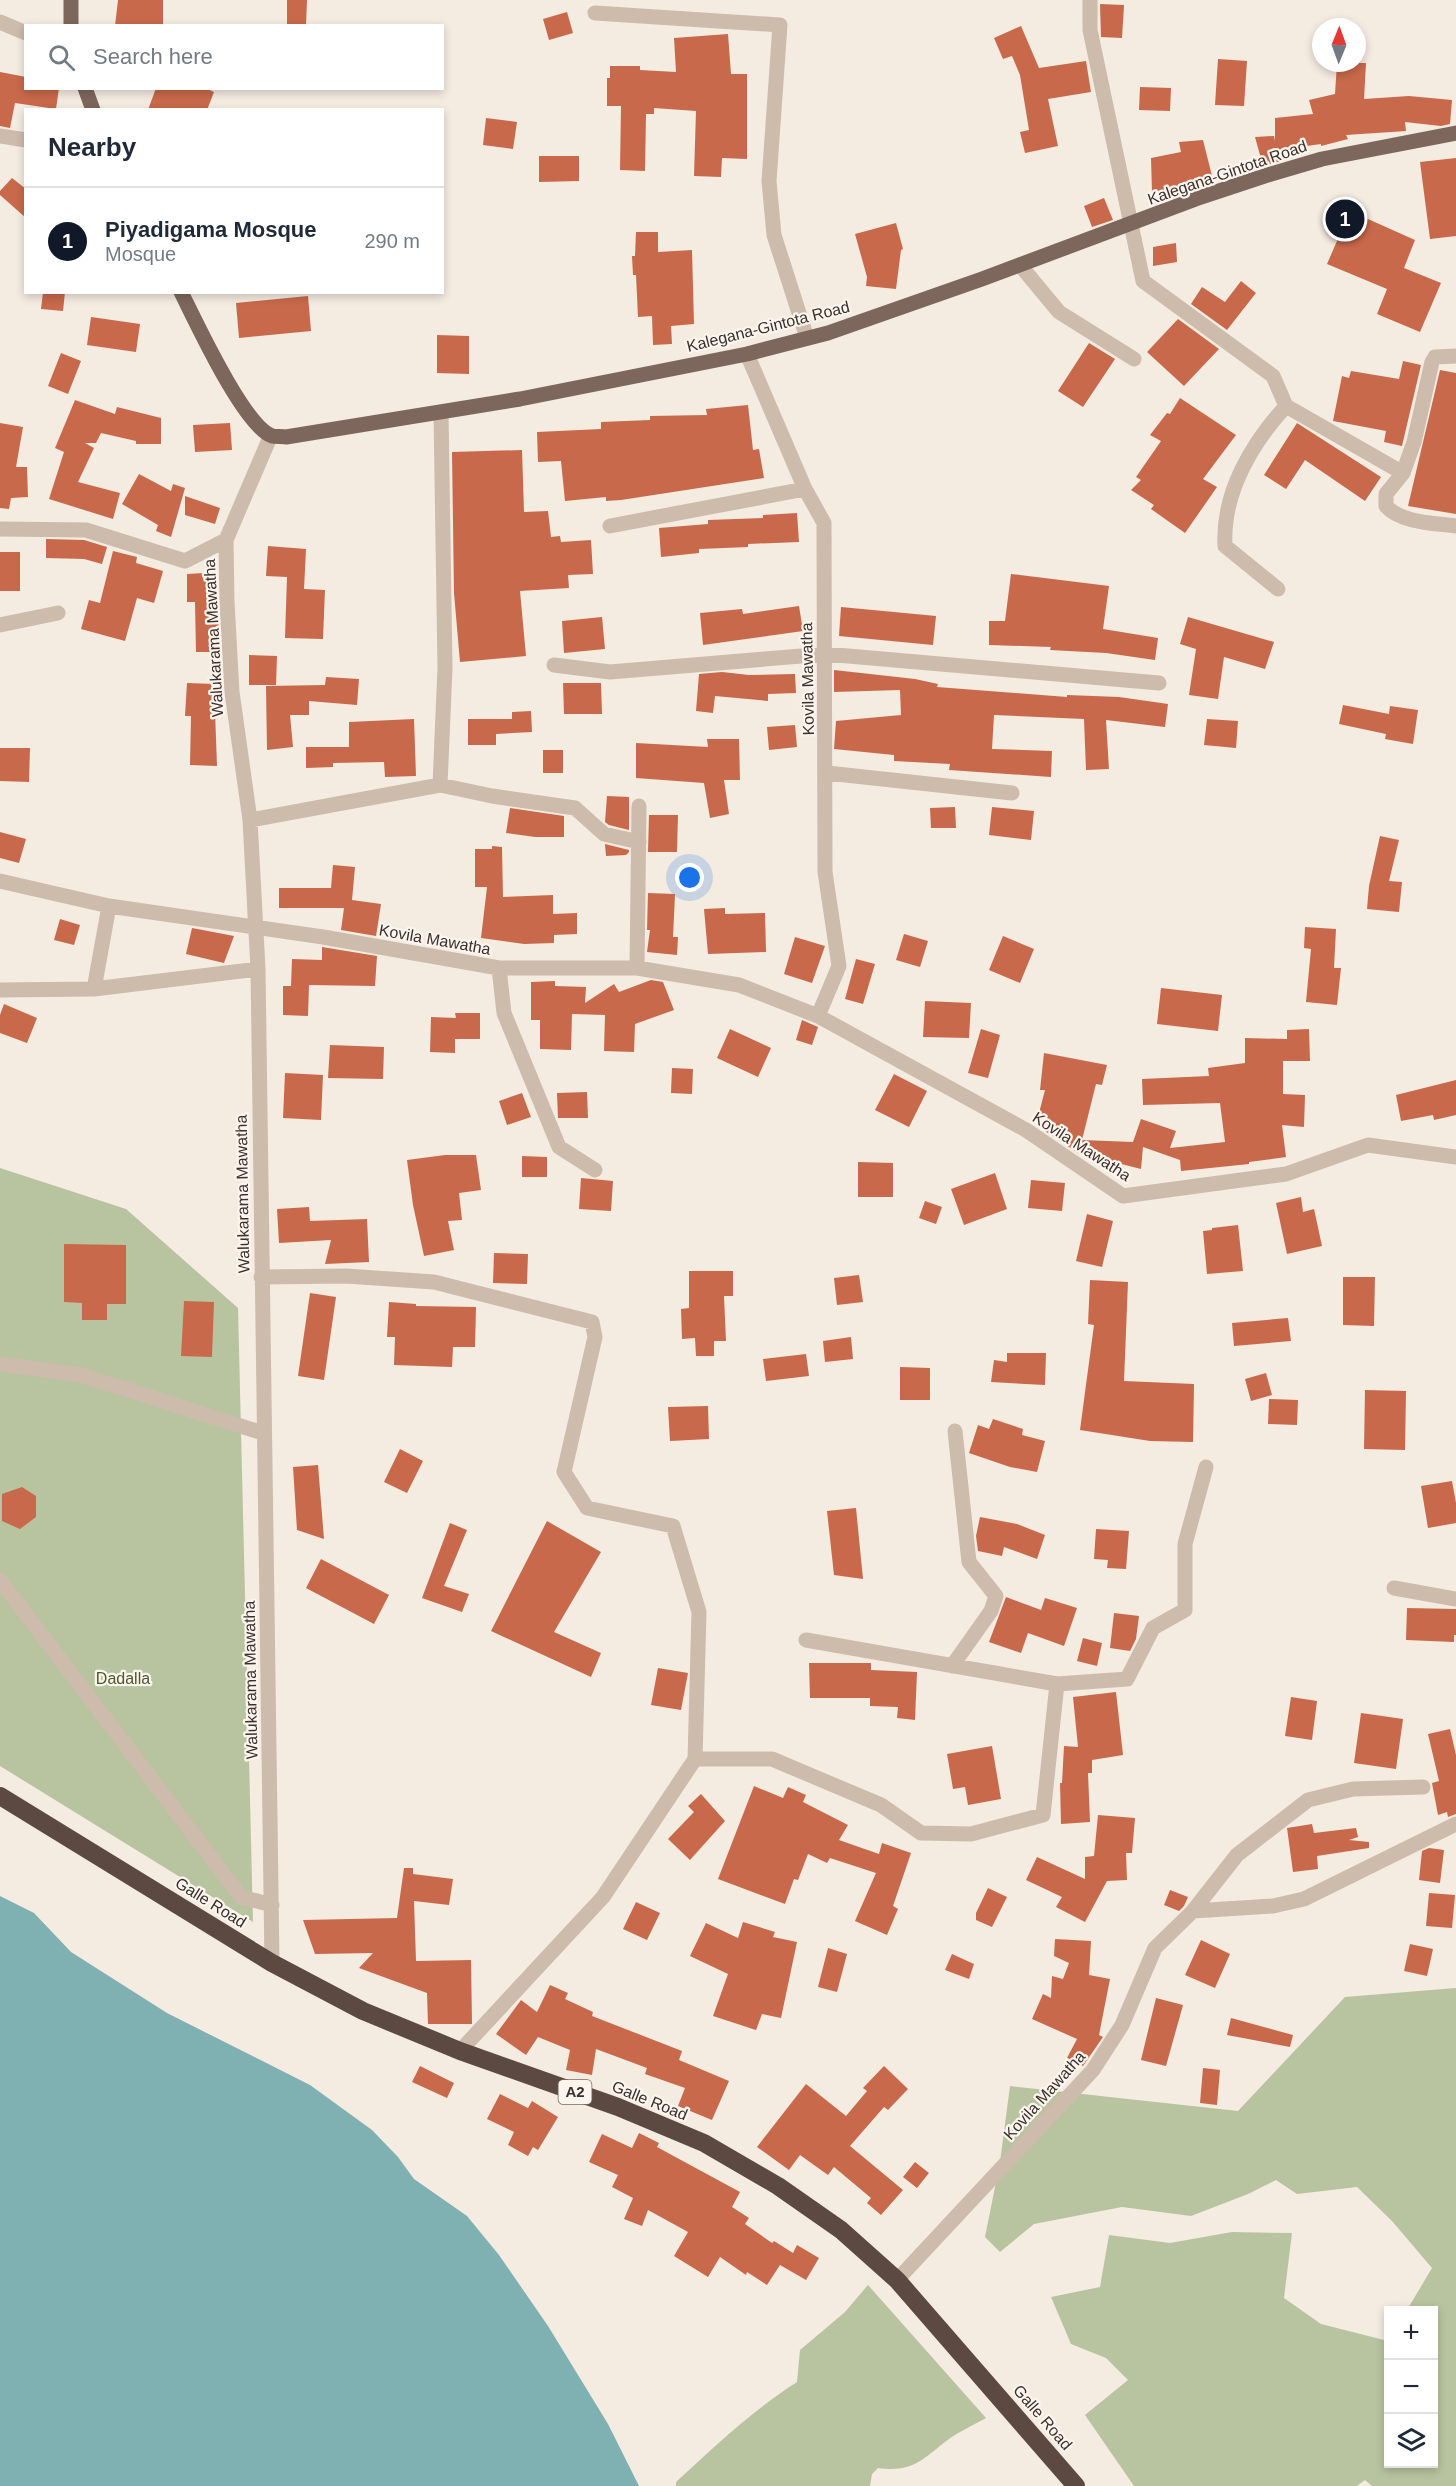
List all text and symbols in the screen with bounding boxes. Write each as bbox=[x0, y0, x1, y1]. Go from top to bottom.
north arrow bbox=[1312, 18, 1366, 72]
search box bbox=[24, 24, 444, 90]
icon: search bbox=[45, 41, 78, 74]
text: Search here bbox=[93, 44, 213, 69]
text: Nearby bbox=[48, 132, 136, 162]
street label: Kalegana-Gintota Road bbox=[1145, 137, 1309, 208]
pin: 1 bbox=[1326, 196, 1364, 242]
text: Piyadigama Mosque bbox=[105, 217, 317, 242]
text: 1 bbox=[62, 230, 73, 252]
text: 290 m bbox=[364, 230, 420, 252]
text: Mosque bbox=[105, 243, 176, 265]
street label: Kalegana-Gintota Road bbox=[685, 298, 851, 355]
street label: Walukarama Mawatha bbox=[201, 558, 226, 718]
street label: Kovila Mawatha bbox=[798, 622, 817, 736]
your location bbox=[675, 863, 704, 892]
street label: Kovila Mawatha bbox=[378, 921, 492, 958]
street label: Kovila Mawatha bbox=[1030, 1109, 1134, 1184]
street label: Walukarama Mawatha bbox=[233, 1114, 252, 1273]
street label: Walukarama Mawatha bbox=[241, 1600, 260, 1759]
park label: Dadalla bbox=[96, 1670, 150, 1687]
street label: Galle Road bbox=[172, 1874, 249, 1931]
street label: Kovila Mawatha bbox=[1000, 2048, 1089, 2143]
street label: Galle Road bbox=[610, 2078, 690, 2123]
road number: A2 bbox=[558, 2080, 592, 2104]
map controls bbox=[1384, 2306, 1438, 2468]
button: + bbox=[1384, 2306, 1438, 2360]
button: − bbox=[1384, 2360, 1438, 2414]
street label: Galle Road bbox=[1010, 2382, 1075, 2453]
button: layers bbox=[1384, 2414, 1438, 2468]

